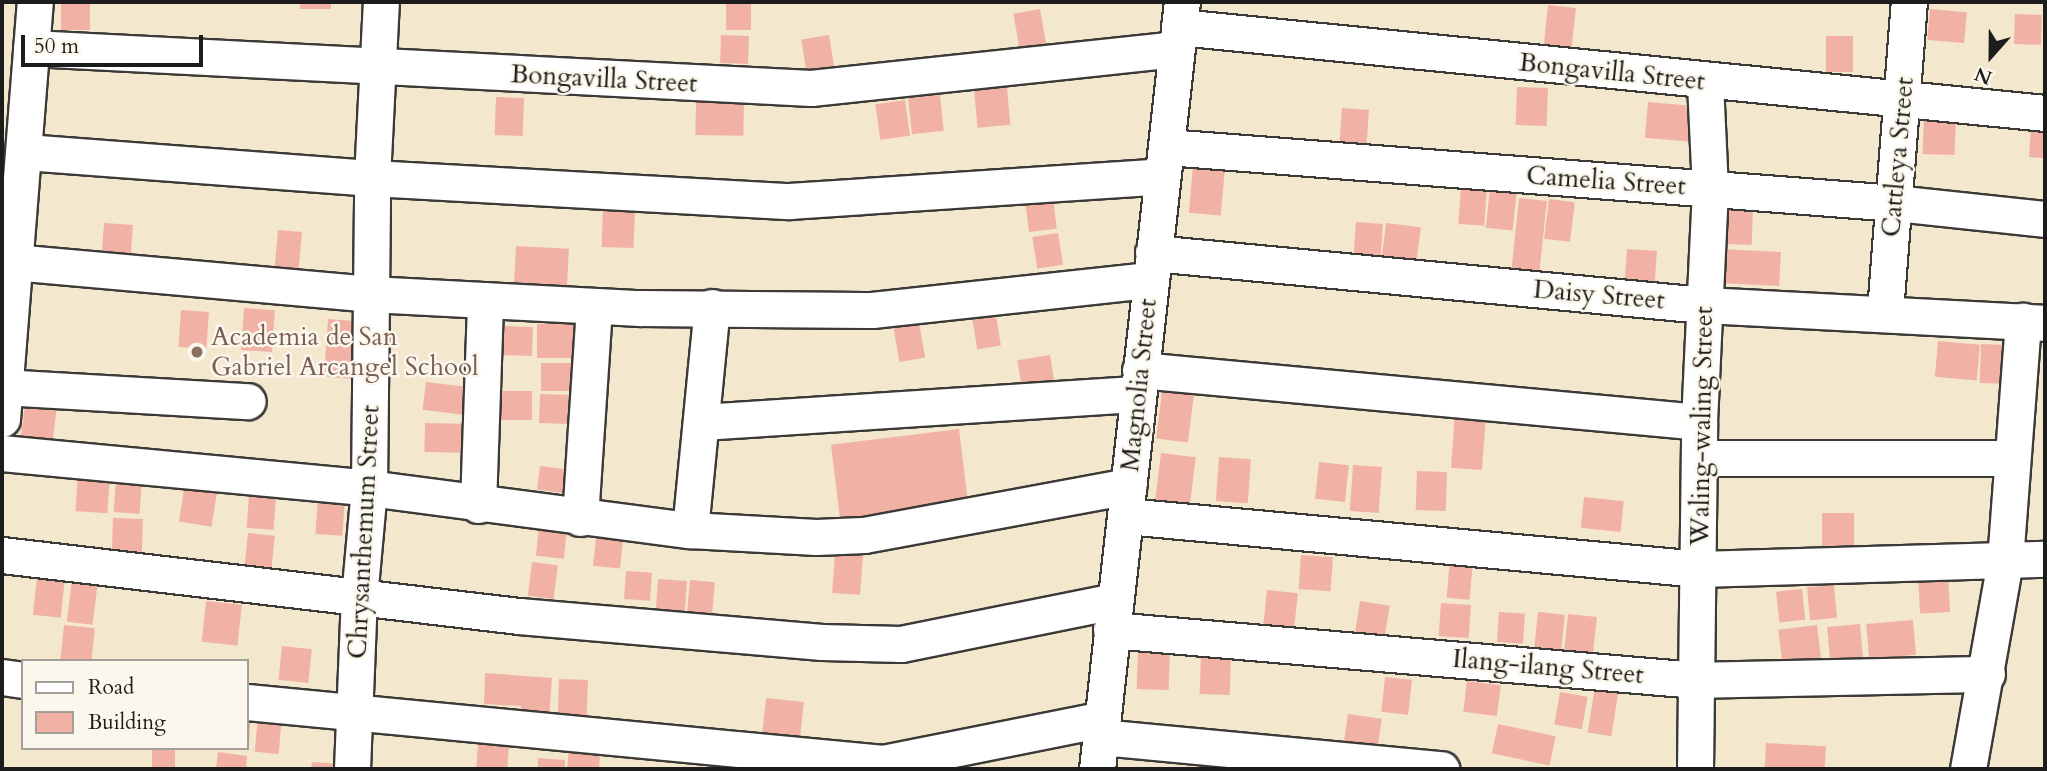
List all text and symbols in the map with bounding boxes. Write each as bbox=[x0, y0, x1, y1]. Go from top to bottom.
scale bar bbox=[24, 21, 206, 65]
north arrow bbox=[1956, 21, 2026, 91]
text: 50 m bbox=[34, 32, 79, 61]
street label: Bongavilla Street bbox=[1517, 47, 1707, 97]
street label: Bongavilla Street bbox=[510, 59, 698, 99]
text: N bbox=[1971, 61, 1996, 91]
street label: Cattleya Street bbox=[1875, 76, 1921, 238]
street label: Camelia Street bbox=[1525, 160, 1687, 202]
street label: Daisy Street bbox=[1532, 274, 1666, 316]
street label: Magnolia Street bbox=[1114, 297, 1164, 473]
street label: Waling-waling Street bbox=[1684, 306, 1720, 546]
place label: Academia de San Gabriel Arcangel School bbox=[211, 321, 479, 382]
marker: Academia de San Gabriel Arcangel School bbox=[189, 344, 205, 360]
street label: Chrysanthemum Street bbox=[342, 404, 386, 660]
street label: Ilang-ilang Street bbox=[1451, 643, 1645, 691]
legend bbox=[21, 659, 248, 750]
text: Road bbox=[88, 673, 134, 702]
text: Building bbox=[88, 708, 166, 737]

